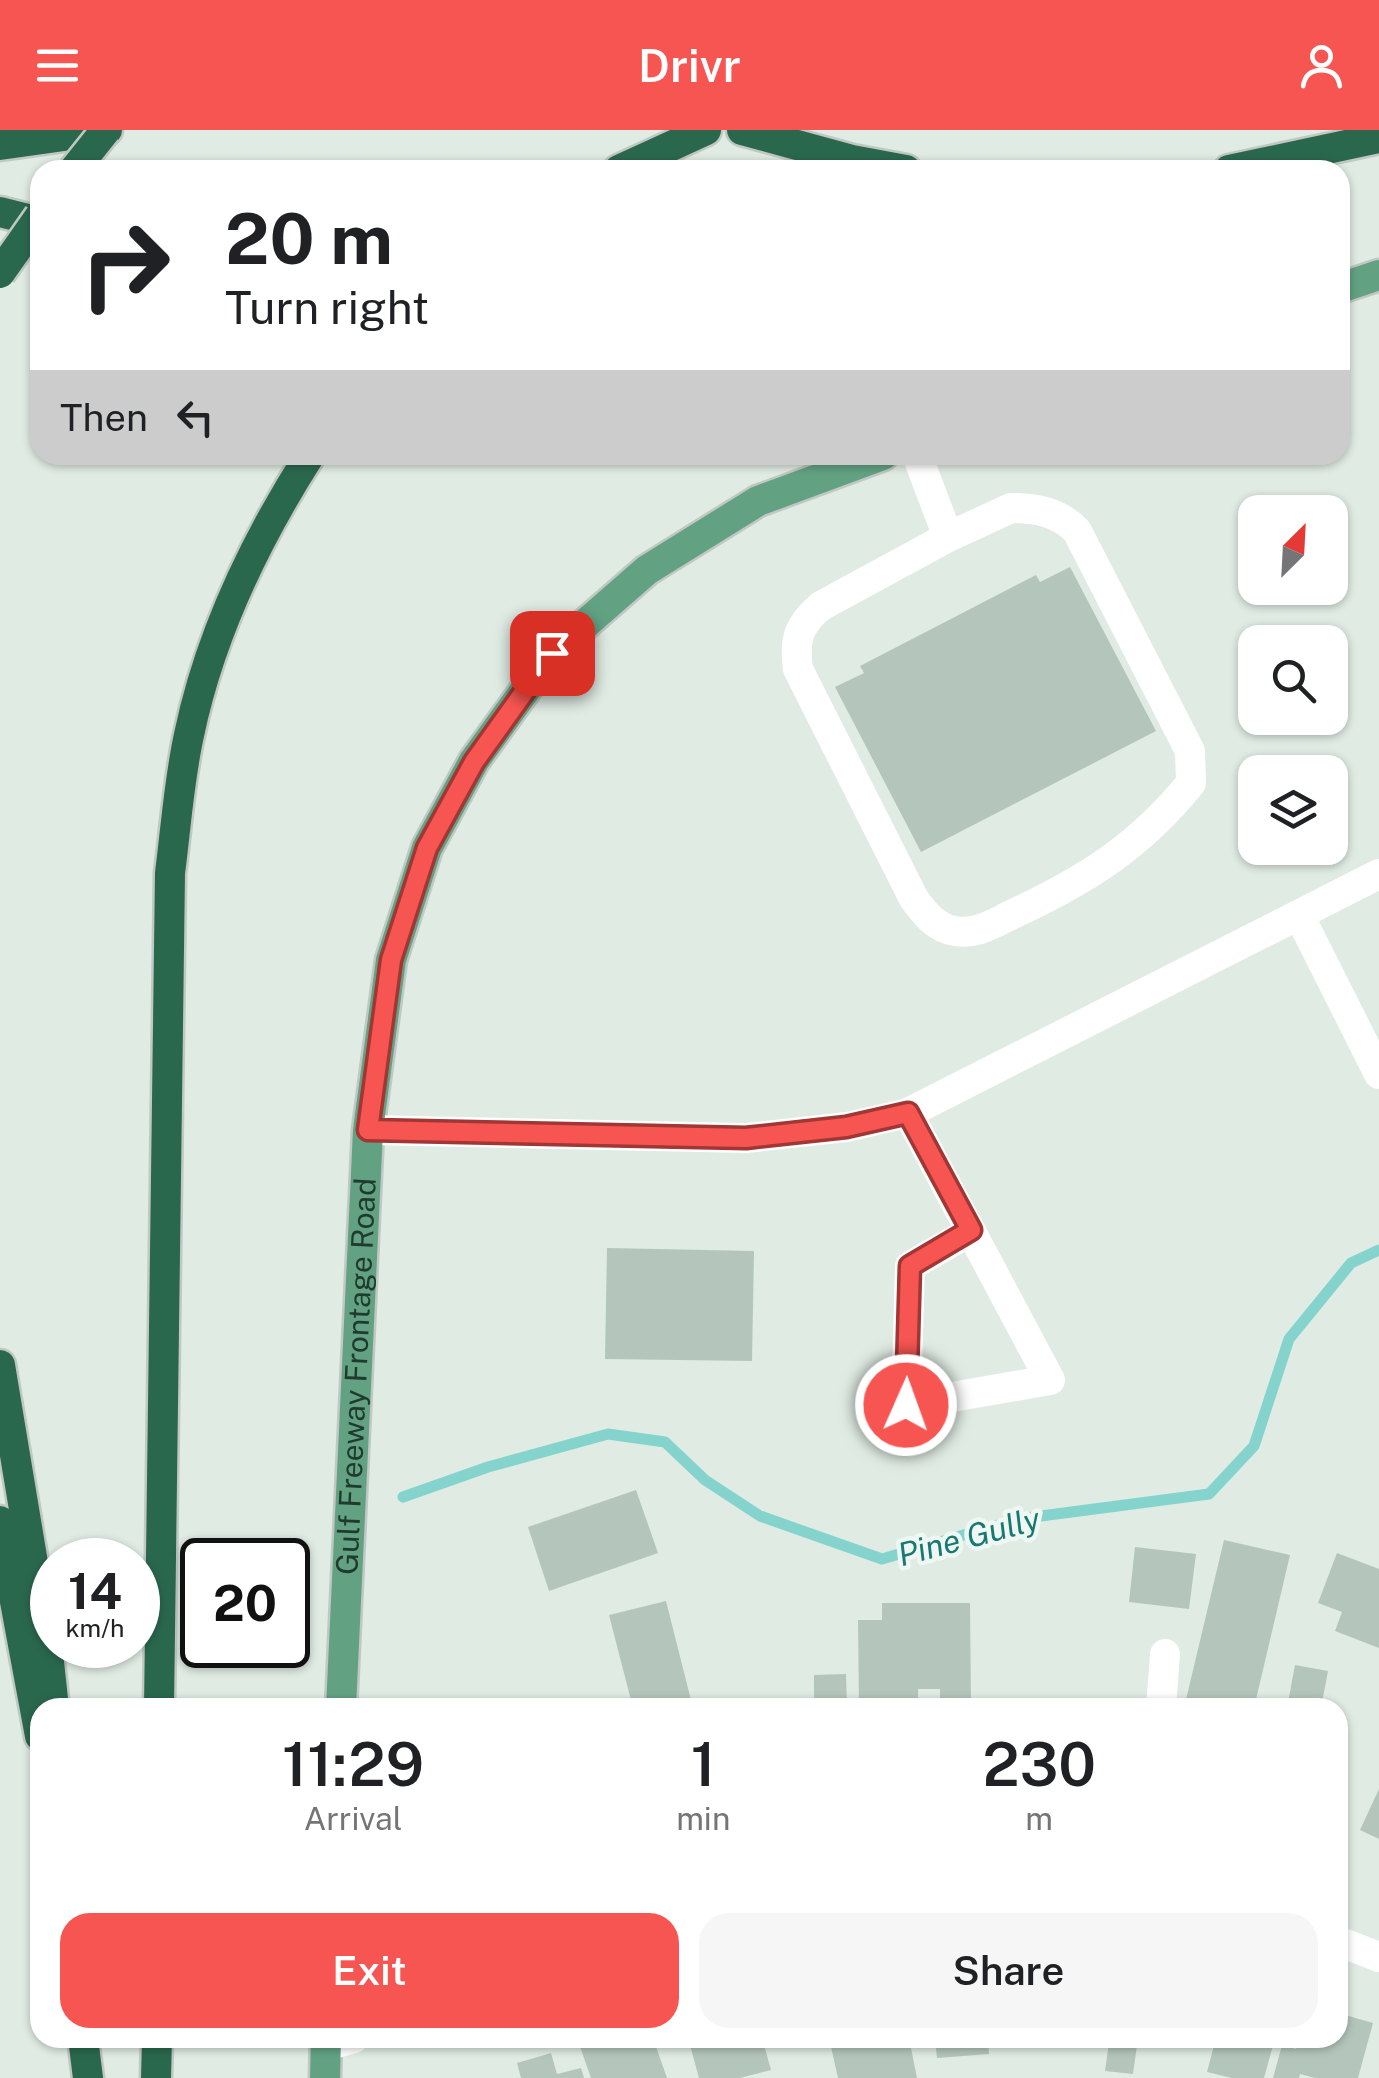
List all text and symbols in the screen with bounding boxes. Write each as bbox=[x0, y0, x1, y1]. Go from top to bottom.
icon: menu bbox=[30, 38, 85, 93]
icon: person bbox=[1294, 38, 1349, 93]
text: Drivr bbox=[638, 39, 741, 92]
text: 20 m bbox=[225, 197, 393, 280]
icon: right bbox=[60, 200, 190, 330]
text: Turn right bbox=[225, 281, 429, 334]
icon: left bbox=[168, 390, 223, 445]
text: Then bbox=[60, 395, 148, 440]
north arrow bbox=[1238, 495, 1348, 605]
map controls bbox=[1238, 495, 1348, 865]
pin bbox=[510, 611, 595, 696]
button: search bbox=[1238, 625, 1348, 735]
icon: arrive bbox=[525, 626, 580, 681]
button: layers bbox=[1238, 755, 1348, 865]
street label: Gulf Freeway Frontage Road bbox=[328, 1177, 383, 1576]
position arrow bbox=[854, 1353, 958, 1457]
water label: Pine Gully bbox=[894, 1500, 1045, 1573]
speed limit sign: 20 bbox=[180, 1538, 310, 1668]
text: 14 bbox=[68, 1561, 122, 1620]
text: km/h bbox=[66, 1613, 124, 1643]
text: 11:29 bbox=[282, 1729, 424, 1800]
text: 1 bbox=[691, 1729, 716, 1800]
text: 230 bbox=[982, 1729, 1096, 1800]
text: Arrival bbox=[304, 1800, 402, 1837]
text: min bbox=[676, 1800, 730, 1837]
text: m bbox=[1025, 1800, 1053, 1837]
button: Exit bbox=[60, 1913, 679, 2028]
button: Share bbox=[699, 1913, 1318, 2028]

